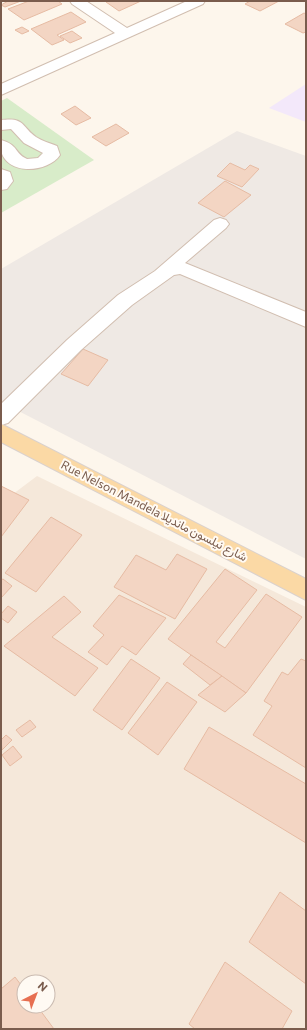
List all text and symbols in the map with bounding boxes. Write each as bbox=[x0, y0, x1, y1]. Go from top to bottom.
street label: Rue Nelson Mandela شارع نيلسون مانديلا bbox=[58, 457, 250, 566]
north arrow bbox=[16, 974, 56, 1014]
text: N bbox=[36, 979, 50, 994]

